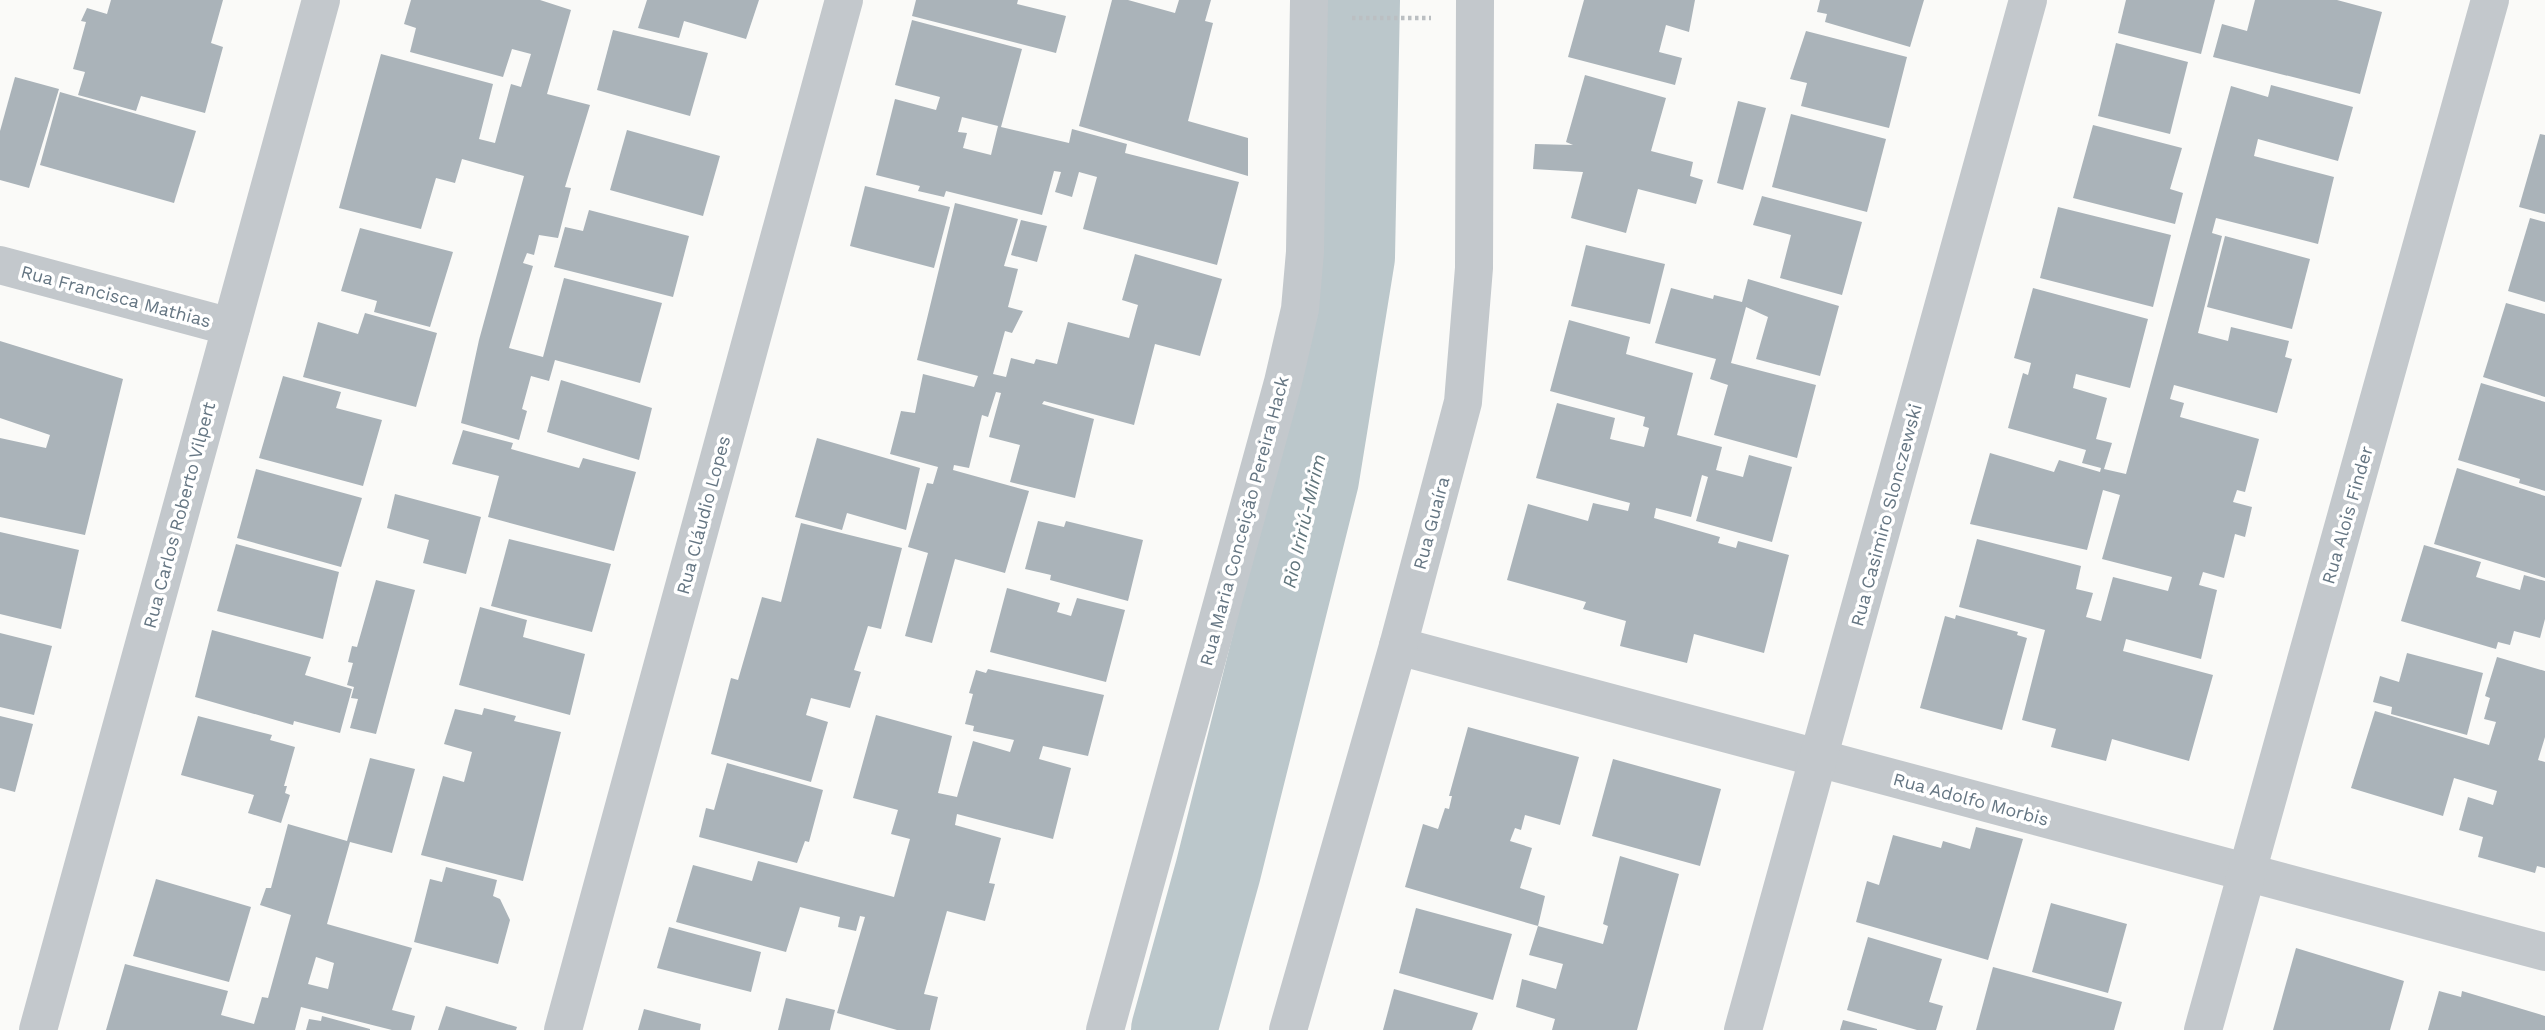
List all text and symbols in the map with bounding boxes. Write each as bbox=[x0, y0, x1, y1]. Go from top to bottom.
street label: Rua Francisca Mathias bbox=[19, 260, 213, 332]
street label: Rua Maria Conceição Pereira Hack bbox=[1195, 374, 1293, 668]
street label: Rua Carlos Roberto Vilpert bbox=[139, 399, 219, 630]
street label: Rua Casimiro Slonczewski bbox=[1846, 401, 1926, 629]
street label: Rua Cláudio Lopes bbox=[672, 433, 734, 597]
street label: Rua Alois Finder bbox=[2317, 444, 2377, 586]
water label: Rio Iririú-Mirim bbox=[1277, 452, 1331, 590]
street label: Rua Guaíra bbox=[1409, 474, 1453, 572]
street label: Rua Adolfo Morbis bbox=[1891, 768, 2051, 830]

